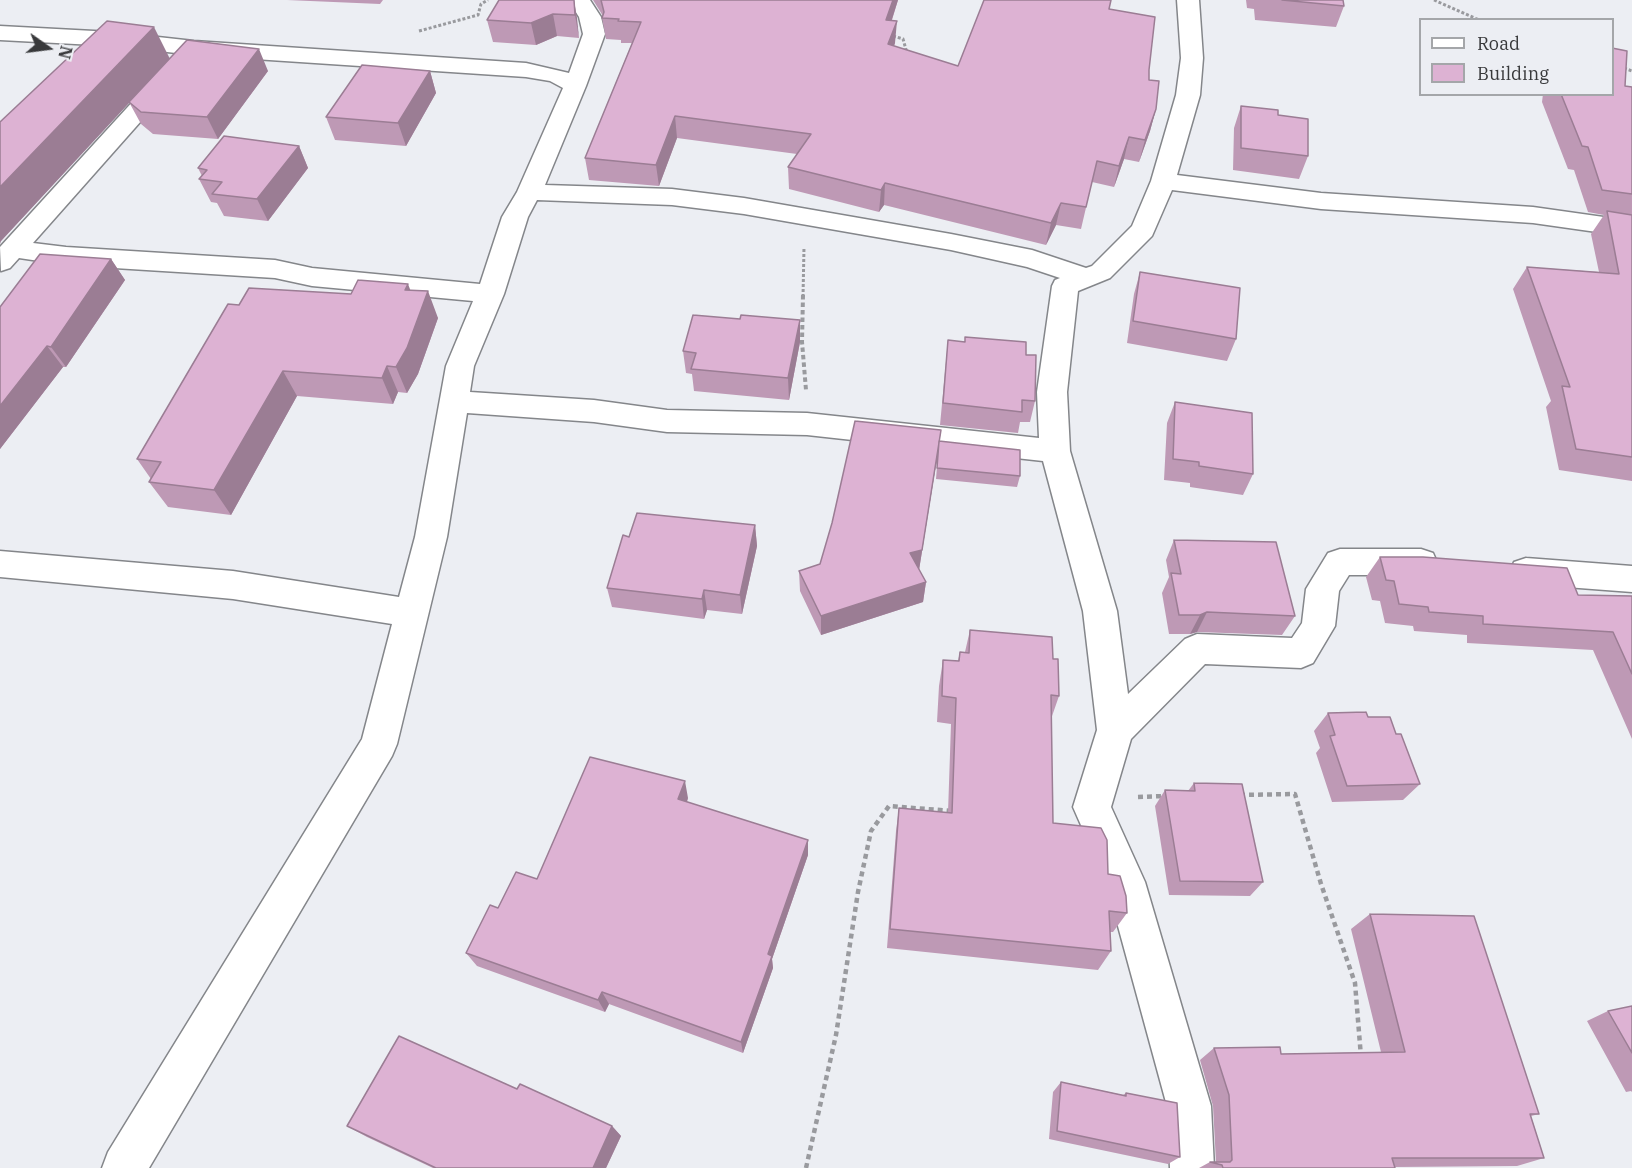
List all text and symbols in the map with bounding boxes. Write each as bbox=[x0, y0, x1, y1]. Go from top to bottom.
north arrow bbox=[18, 18, 78, 78]
legend bbox=[1419, 18, 1614, 96]
text: Road bbox=[1477, 32, 1520, 55]
text: N bbox=[54, 44, 77, 61]
text: Building bbox=[1477, 62, 1549, 85]

